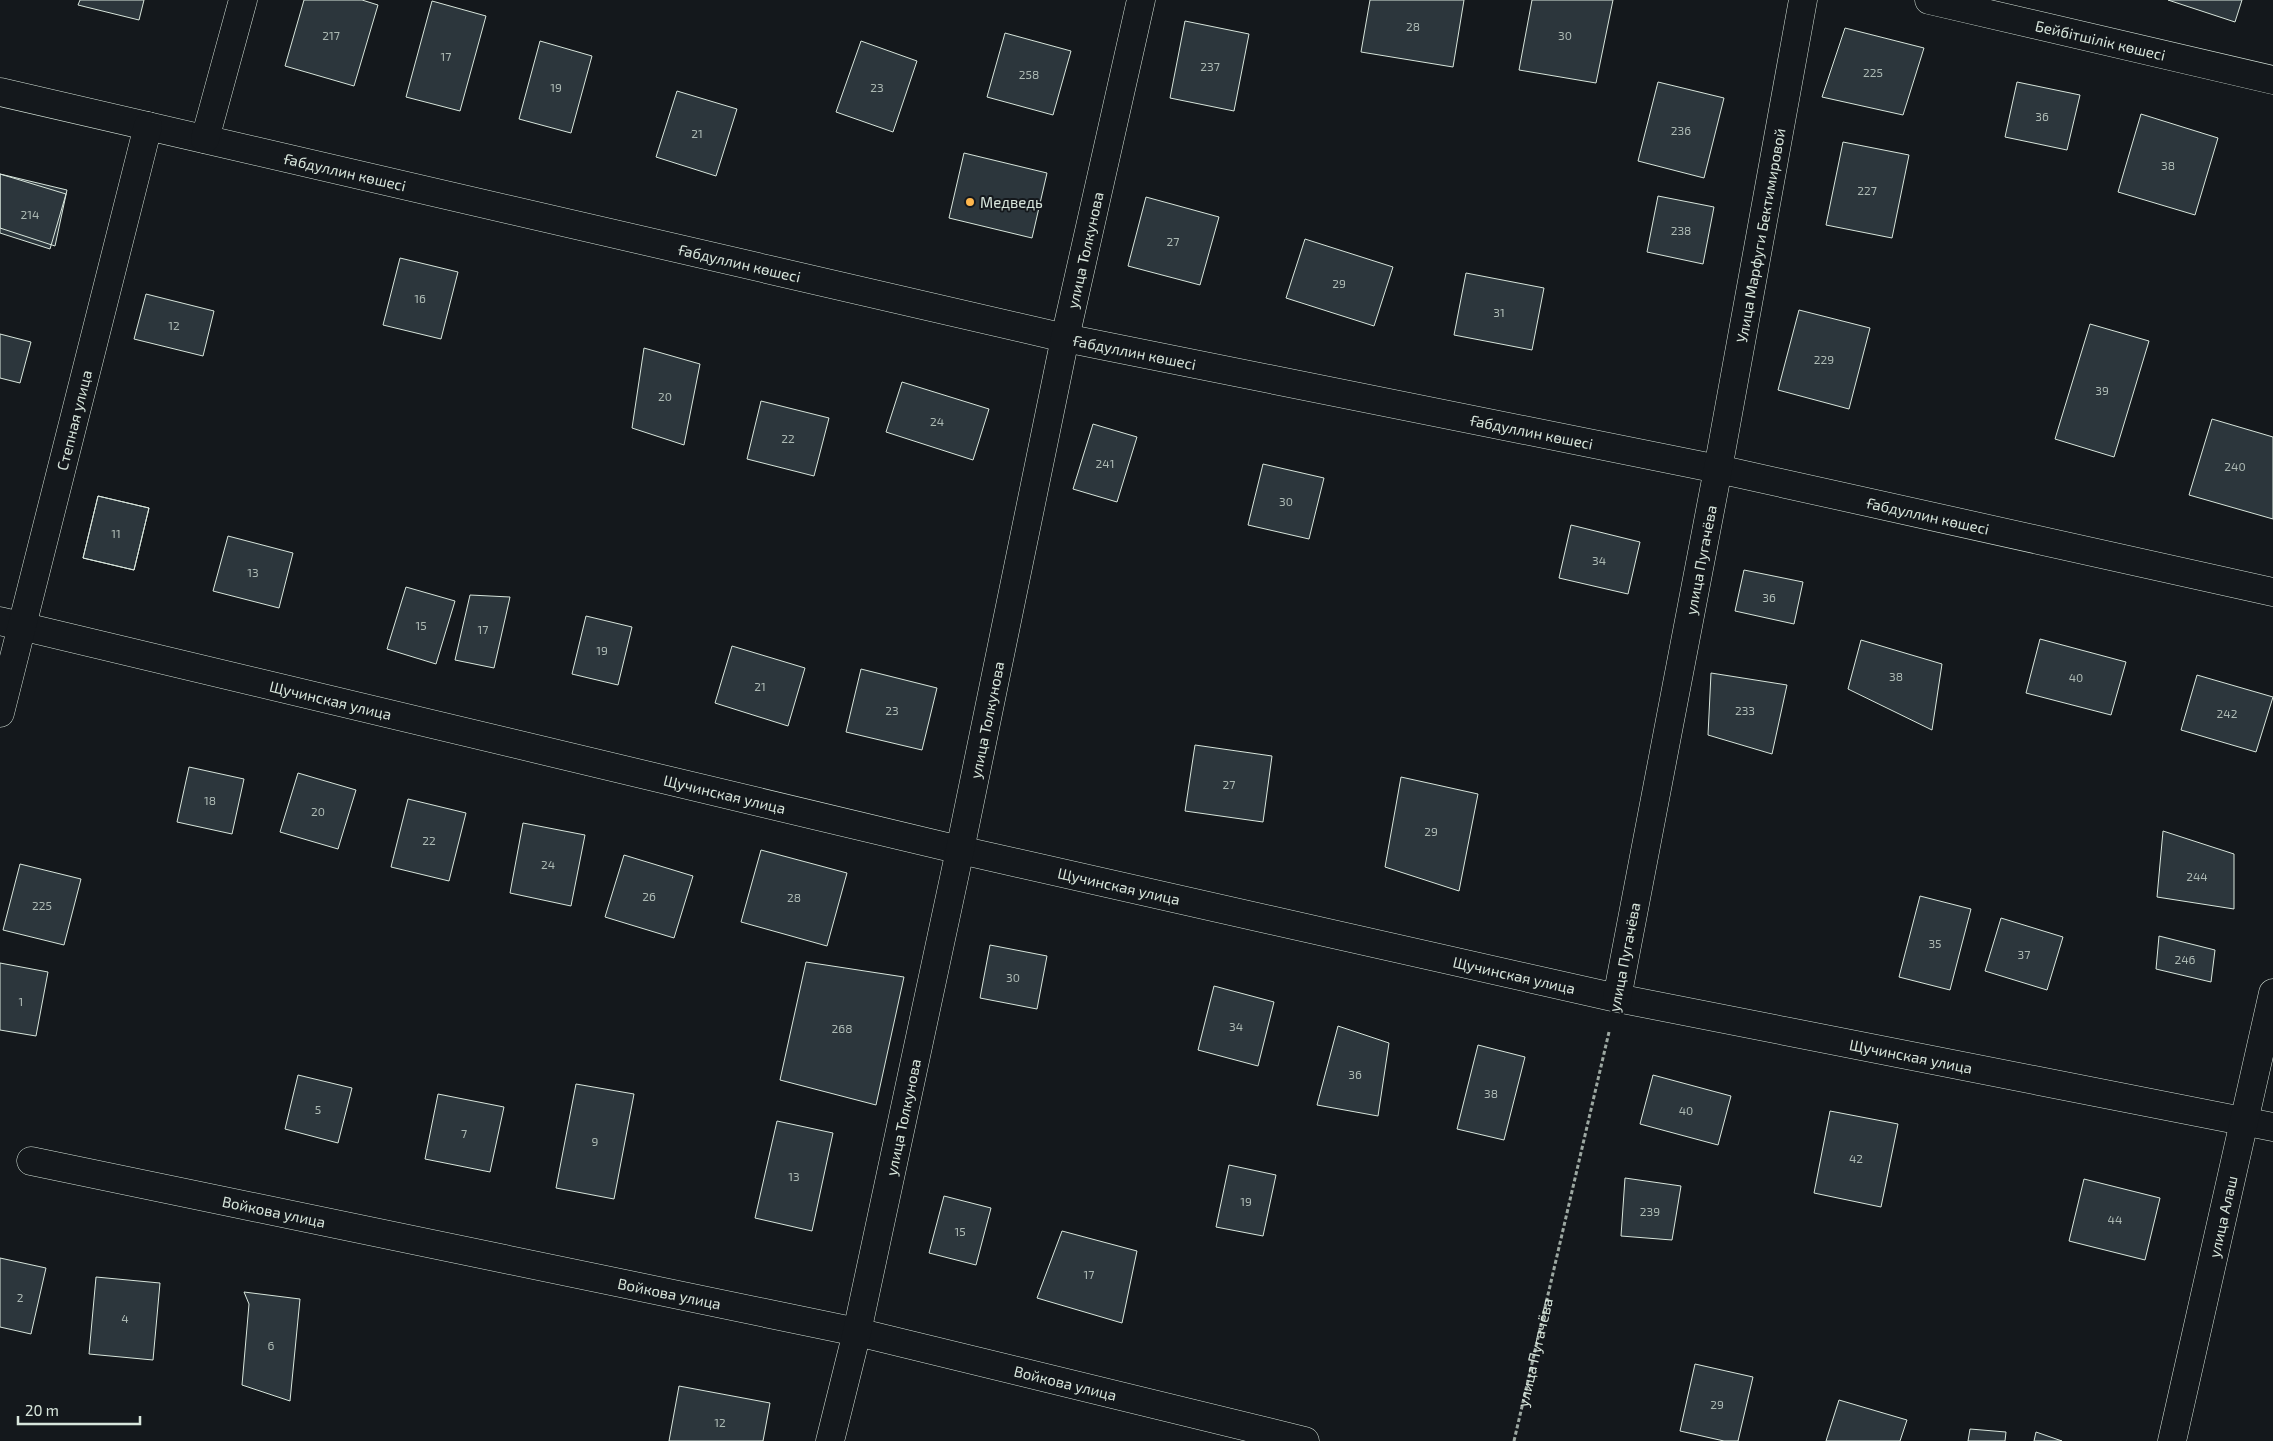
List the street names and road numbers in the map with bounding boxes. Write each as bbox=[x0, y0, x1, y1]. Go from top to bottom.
street label: Бейбітшілік көшесі bbox=[2034, 16, 2167, 64]
street label: Улица Марфуги Бектимировой bbox=[1732, 127, 1789, 344]
street label: Ғабдуллин көшесі bbox=[282, 149, 408, 195]
street label: улица Толкунова bbox=[1063, 190, 1107, 310]
street label: Ғабдуллин көшесі bbox=[677, 240, 802, 286]
street label: Ғабдуллин көшесі bbox=[1072, 331, 1198, 373]
street label: Степная улица bbox=[53, 368, 95, 472]
street label: Ғабдуллин көшесі bbox=[1469, 410, 1595, 453]
street label: Ғабдуллин көшесі bbox=[1865, 493, 1991, 538]
street label: улица Пугачёва bbox=[1681, 504, 1720, 616]
street label: улица Толкунова bbox=[966, 660, 1007, 780]
street label: Щучинская улица bbox=[268, 677, 394, 723]
street label: Щучинская улица bbox=[662, 771, 787, 817]
street label: Щучинская улица bbox=[1056, 863, 1182, 908]
street label: улица Пугачёва bbox=[1605, 901, 1644, 1013]
street label: Щучинская улица bbox=[1451, 952, 1577, 997]
street label: Щучинская улица bbox=[1848, 1035, 1974, 1077]
street label: улица Толкунова bbox=[882, 1057, 924, 1178]
street label: улица Алаш bbox=[2205, 1174, 2241, 1260]
street label: Войкова улица bbox=[221, 1192, 327, 1231]
street label: Войкова улица bbox=[616, 1274, 723, 1313]
street label: улица Пугачёва bbox=[1513, 1296, 1556, 1409]
street label: Войкова улица bbox=[1012, 1362, 1119, 1404]

